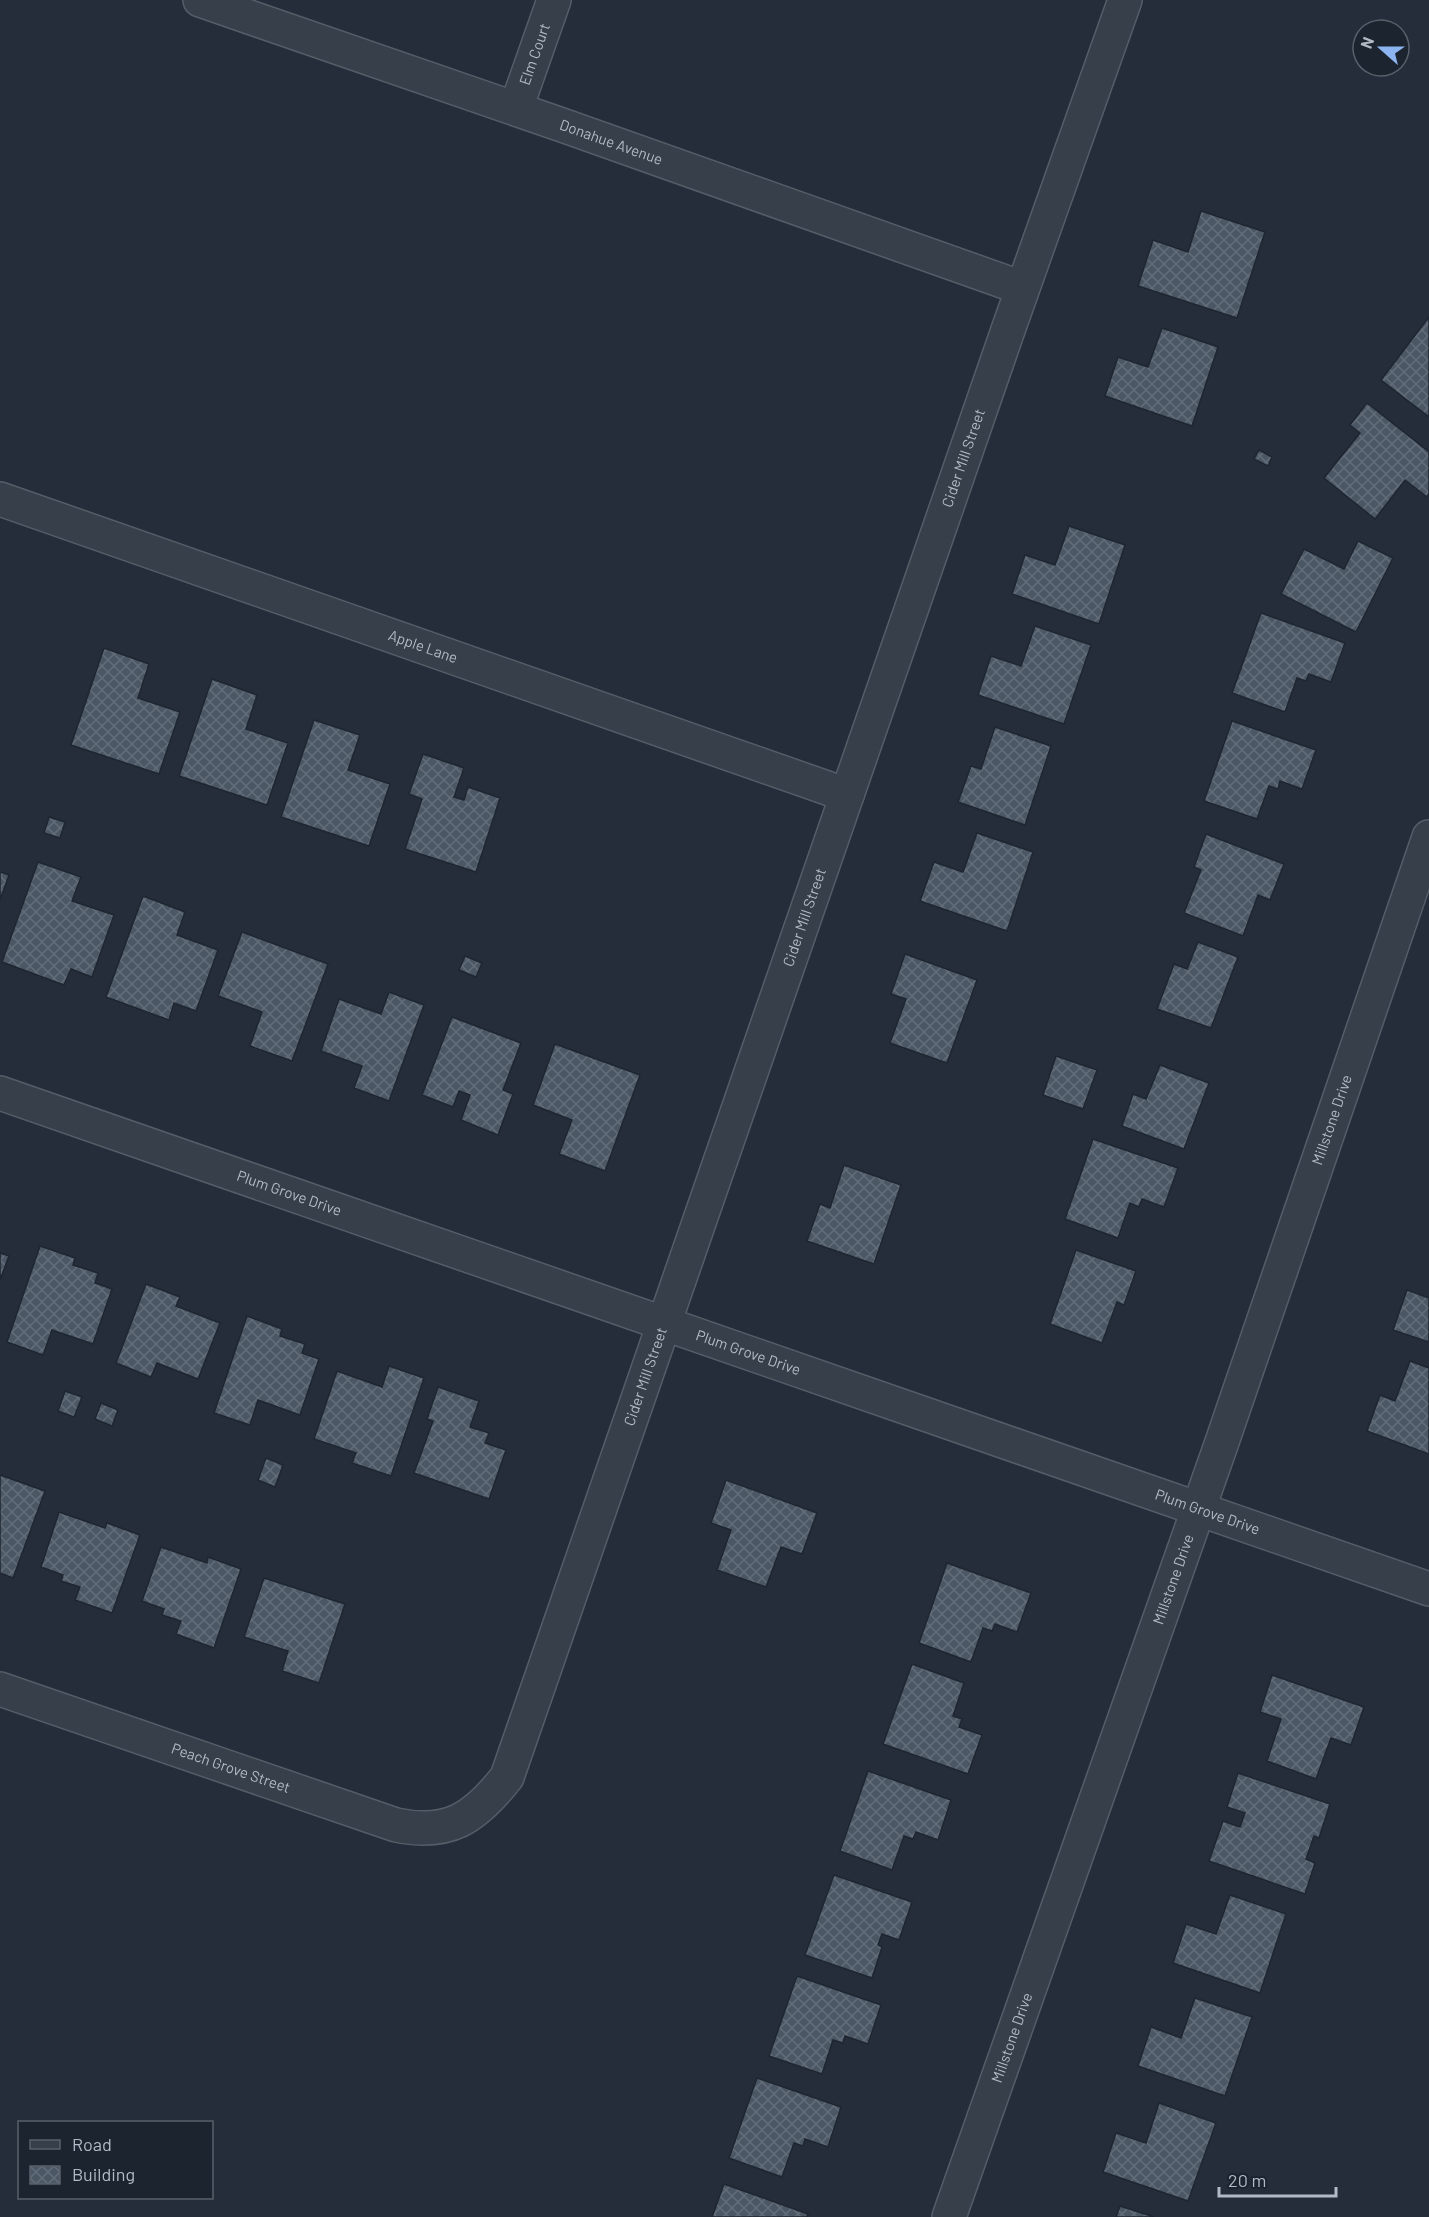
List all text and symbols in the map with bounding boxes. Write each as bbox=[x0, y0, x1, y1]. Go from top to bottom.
north arrow bbox=[1351, 18, 1411, 78]
street label: Elm Court bbox=[515, 21, 553, 87]
text: N bbox=[1356, 34, 1377, 51]
street label: Donahue Avenue bbox=[557, 115, 665, 168]
street label: Cider Mill Street bbox=[937, 406, 988, 510]
street label: Apple Lane bbox=[386, 625, 460, 666]
street label: Cider Mill Street bbox=[778, 865, 829, 969]
street label: Millstone Drive bbox=[1307, 1072, 1355, 1167]
street label: Plum Grove Drive bbox=[235, 1166, 344, 1219]
street label: Cider Mill Street bbox=[619, 1325, 670, 1428]
street label: Plum Grove Drive bbox=[694, 1325, 803, 1378]
street label: Plum Grove Drive bbox=[1153, 1485, 1262, 1538]
street label: Millstone Drive bbox=[1148, 1531, 1197, 1627]
street label: Peach Grove Street bbox=[169, 1739, 293, 1796]
street label: Millstone Drive bbox=[987, 1990, 1035, 2085]
legend bbox=[18, 2121, 213, 2199]
text: Road bbox=[72, 2133, 112, 2155]
scale bar bbox=[1219, 2160, 1336, 2198]
text: Building bbox=[72, 2163, 135, 2185]
text: 20 m bbox=[1228, 2169, 1266, 2191]

